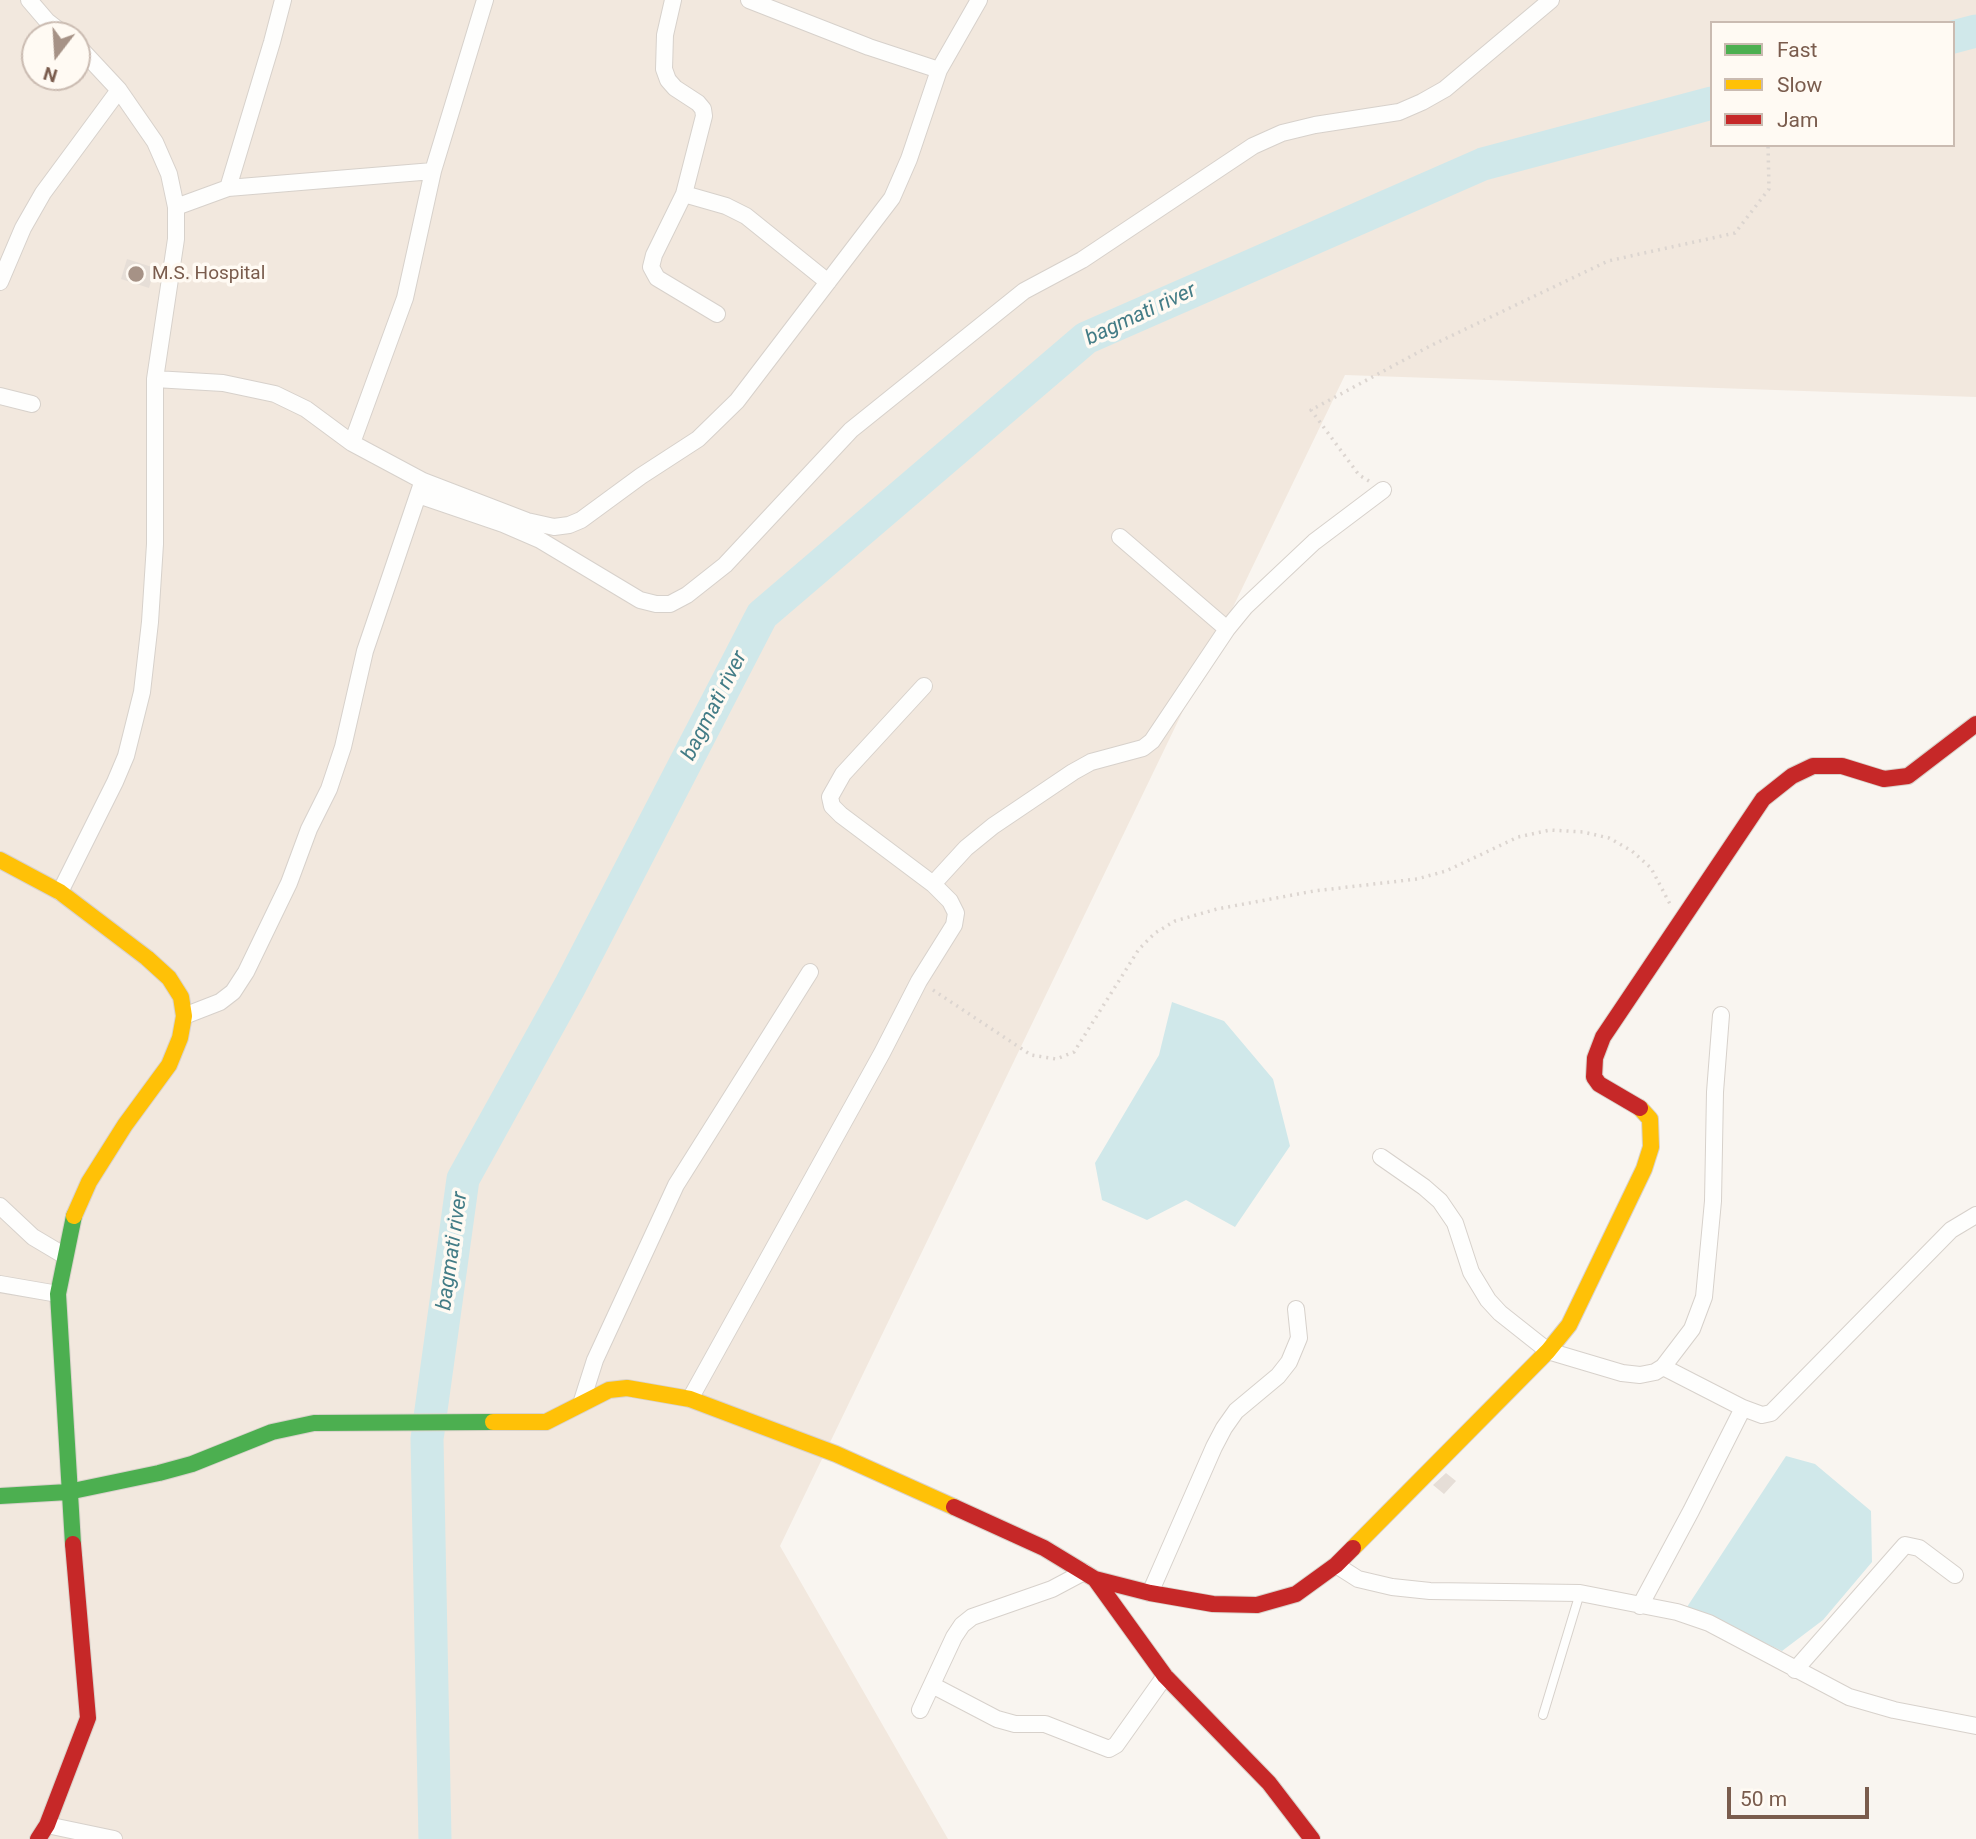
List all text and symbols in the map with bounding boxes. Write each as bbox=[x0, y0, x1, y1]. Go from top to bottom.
north arrow bbox=[21, 21, 91, 91]
legend bbox=[1710, 21, 1955, 147]
text: Fast bbox=[1777, 38, 1817, 62]
text: N bbox=[41, 62, 60, 88]
text: Slow bbox=[1777, 73, 1822, 97]
text: Jam bbox=[1777, 108, 1818, 132]
place label: M.S. Hospital bbox=[152, 263, 265, 285]
marker: M.S. Hospital bbox=[126, 264, 146, 284]
water label: bagmati river bbox=[1082, 278, 1200, 352]
water label: bagmati river bbox=[677, 647, 753, 765]
water label: bagmati river bbox=[432, 1190, 474, 1312]
scale bar bbox=[1731, 1772, 1873, 1816]
text: 50 m bbox=[1740, 1787, 1787, 1811]

